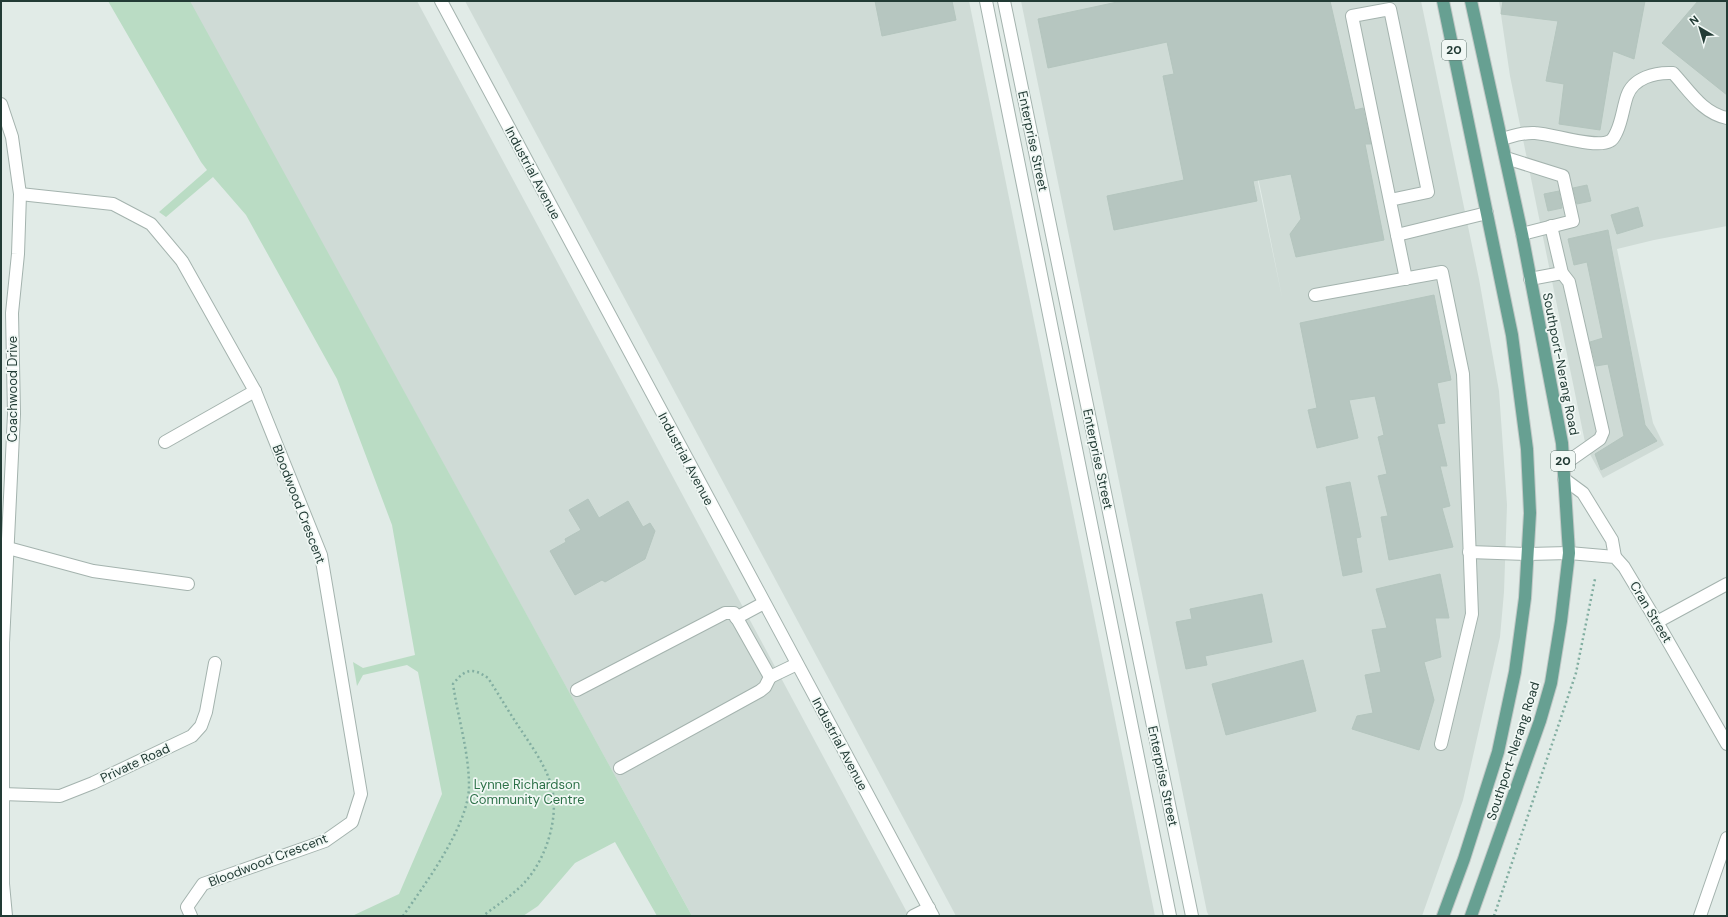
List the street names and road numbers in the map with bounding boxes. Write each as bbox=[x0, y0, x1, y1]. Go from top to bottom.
road number: 20 bbox=[1442, 40, 1466, 60]
street label: Enterprise Street bbox=[1014, 89, 1052, 193]
street label: Industrial Avenue bbox=[501, 124, 565, 222]
street label: Southport-Nerang Road bbox=[1539, 291, 1583, 437]
street label: Coachwood Drive bbox=[4, 336, 21, 442]
street label: Enterprise Street bbox=[1079, 407, 1117, 511]
street label: Industrial Avenue bbox=[654, 410, 718, 508]
street label: Bloodwood Crescent bbox=[268, 442, 330, 566]
road number: 20 bbox=[1551, 451, 1575, 471]
street label: Cran Street bbox=[1626, 578, 1676, 646]
street label: Southport-Nerang Road bbox=[1483, 680, 1543, 822]
street label: Industrial Avenue bbox=[808, 695, 872, 793]
street label: Enterprise Street bbox=[1144, 724, 1182, 828]
street label: Private Road bbox=[97, 739, 173, 787]
street label: Bloodwood Crescent bbox=[206, 829, 330, 891]

